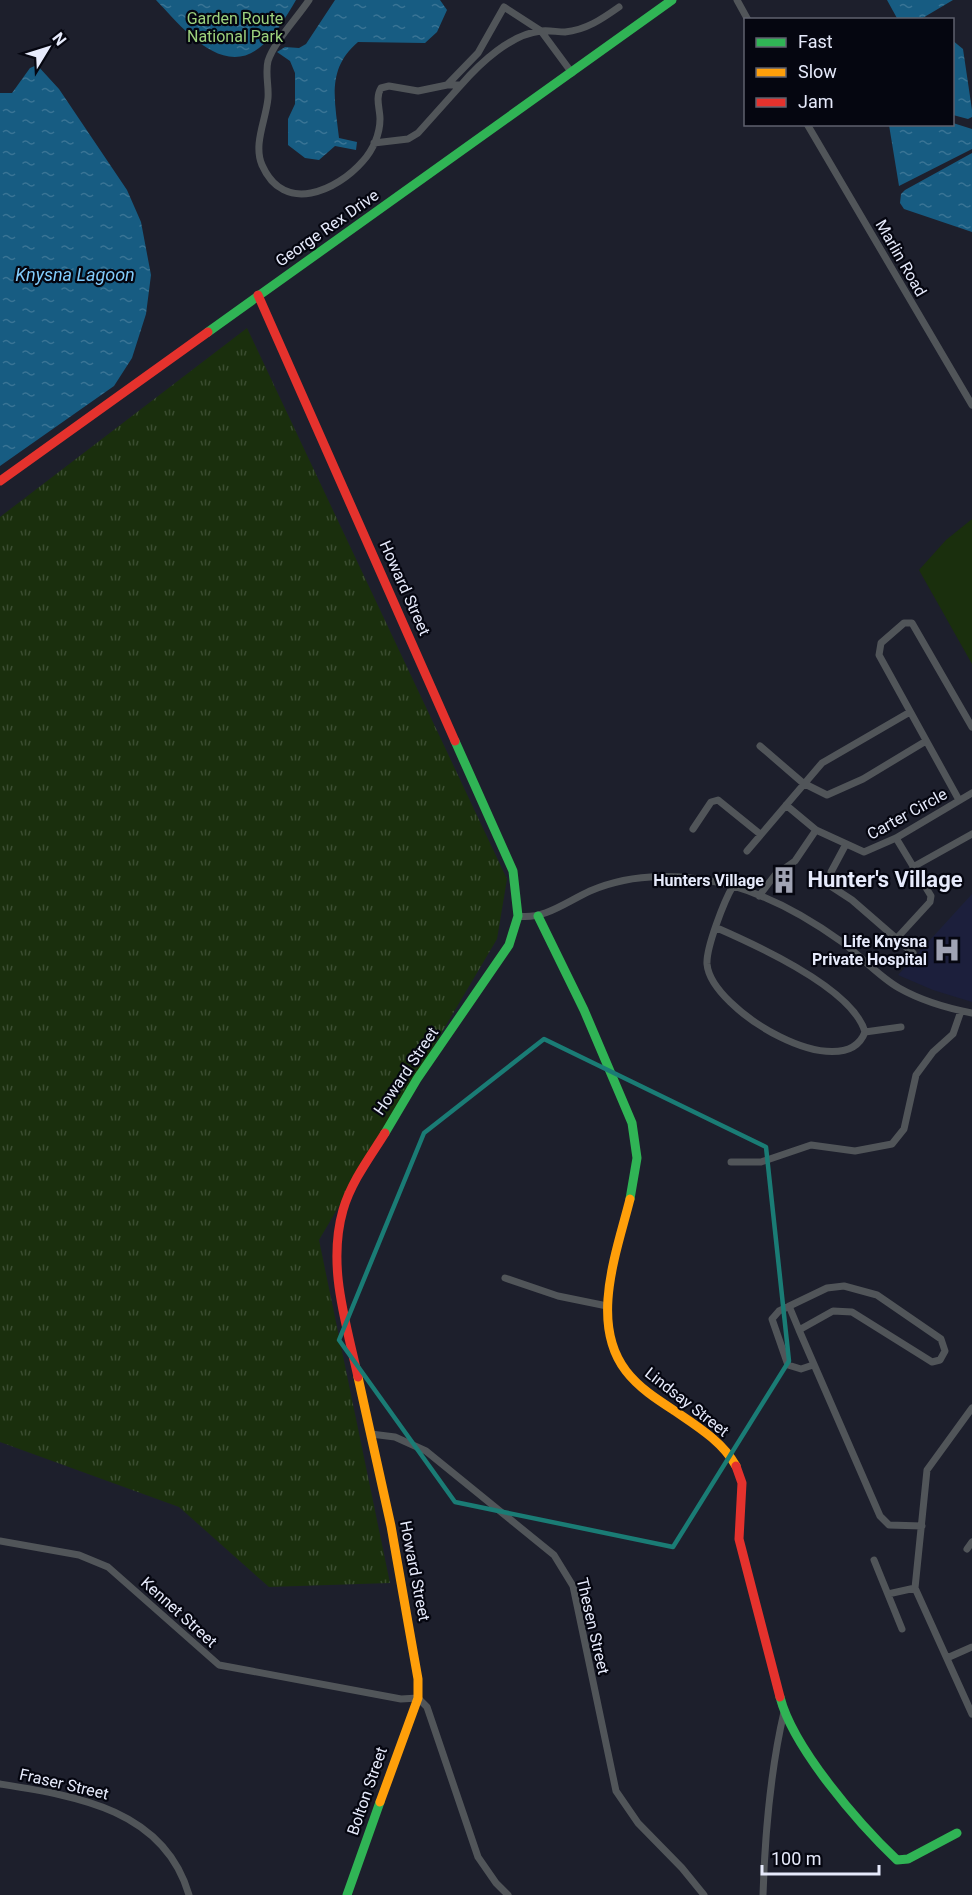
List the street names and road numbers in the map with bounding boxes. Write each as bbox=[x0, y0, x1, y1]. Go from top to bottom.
street label: George Rex Drive bbox=[272, 185, 382, 271]
street label: Marlin Road bbox=[871, 216, 931, 300]
street label: Howard Street bbox=[376, 538, 434, 638]
street label: Carter Circle bbox=[864, 784, 950, 844]
street label: Howard Street bbox=[370, 1024, 442, 1118]
street label: Lindsay Street bbox=[641, 1363, 733, 1441]
street label: Howard Street bbox=[396, 1519, 434, 1623]
street label: Kennet Street bbox=[137, 1573, 221, 1651]
street label: Thesen Street bbox=[573, 1576, 613, 1676]
street label: Bolton Street bbox=[343, 1744, 391, 1838]
street label: Fraser Street bbox=[18, 1765, 110, 1803]

